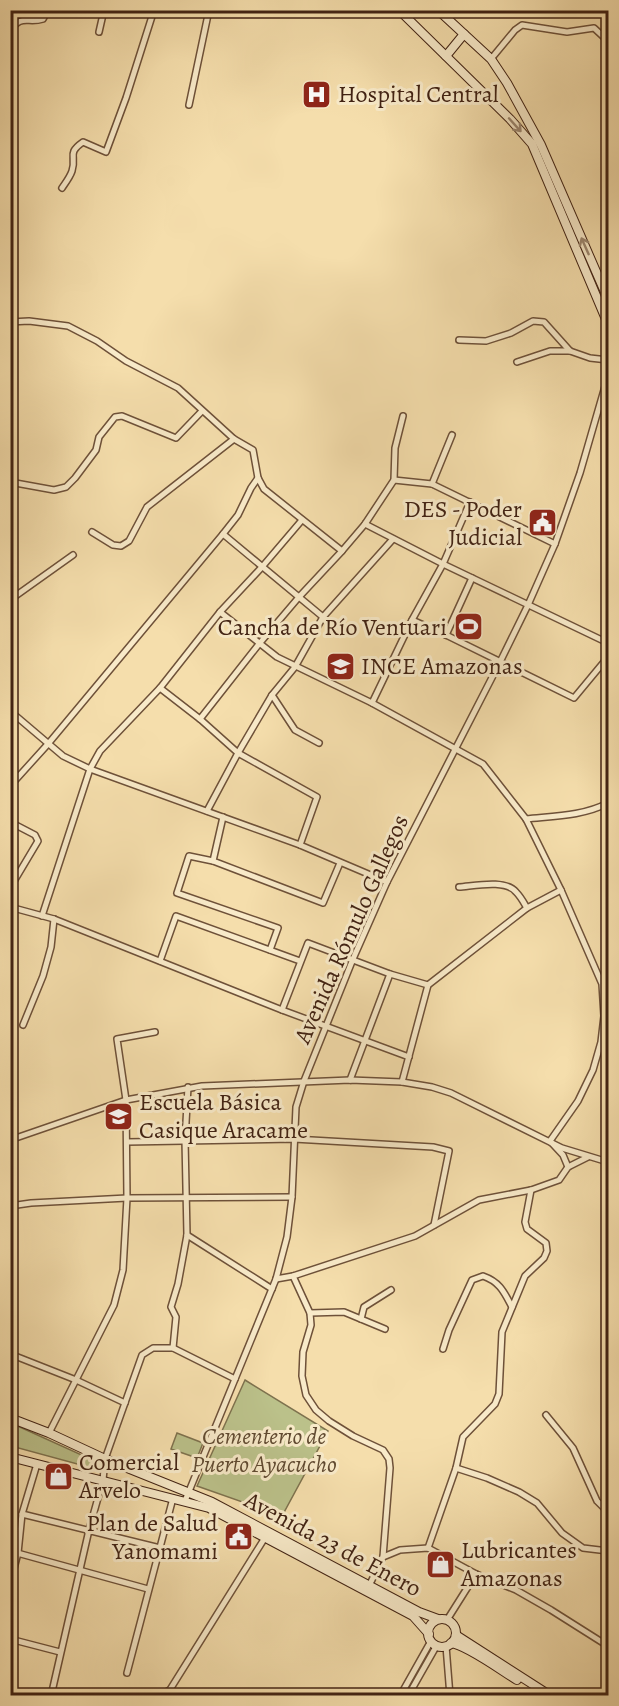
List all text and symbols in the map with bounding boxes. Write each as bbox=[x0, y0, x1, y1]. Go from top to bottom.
hospital icon: Hospital Central bbox=[301, 78, 333, 110]
place label: Hospital Central bbox=[338, 78, 499, 110]
one-way arrow bbox=[508, 117, 522, 132]
one-way arrow bbox=[579, 237, 590, 255]
place label: DES - Poder Judicial bbox=[404, 493, 522, 553]
public building icon: DES - Poder Judicial bbox=[527, 507, 559, 539]
place label: Cancha de Río Ventuari bbox=[218, 611, 447, 643]
sports icon: Cancha de Río Ventuari bbox=[452, 611, 484, 643]
school or university icon: INCE Amazonas bbox=[324, 650, 356, 682]
place label: INCE Amazonas bbox=[361, 650, 523, 682]
street label: Avenida Rómulo Gallegos bbox=[286, 809, 416, 1049]
place label: Escuela Básica Casique Aracame bbox=[139, 1086, 308, 1146]
school or university icon: Escuela Básica Casique Aracame bbox=[102, 1100, 134, 1132]
park label: Cementerio de Puerto Ayacucho bbox=[191, 1420, 337, 1480]
place label: Comercial Arvelo bbox=[78, 1446, 179, 1506]
shop icon: Comercial Arvelo bbox=[42, 1460, 74, 1492]
street label: Avenida 23 de Enero bbox=[238, 1483, 427, 1604]
place label: Plan de Salud Yanomami bbox=[86, 1507, 218, 1567]
public building icon: Plan de Salud Yanomami bbox=[223, 1521, 255, 1553]
place label: Lubricantes Amazonas bbox=[460, 1534, 577, 1594]
shop icon: Lubricantes Amazonas bbox=[424, 1548, 456, 1580]

